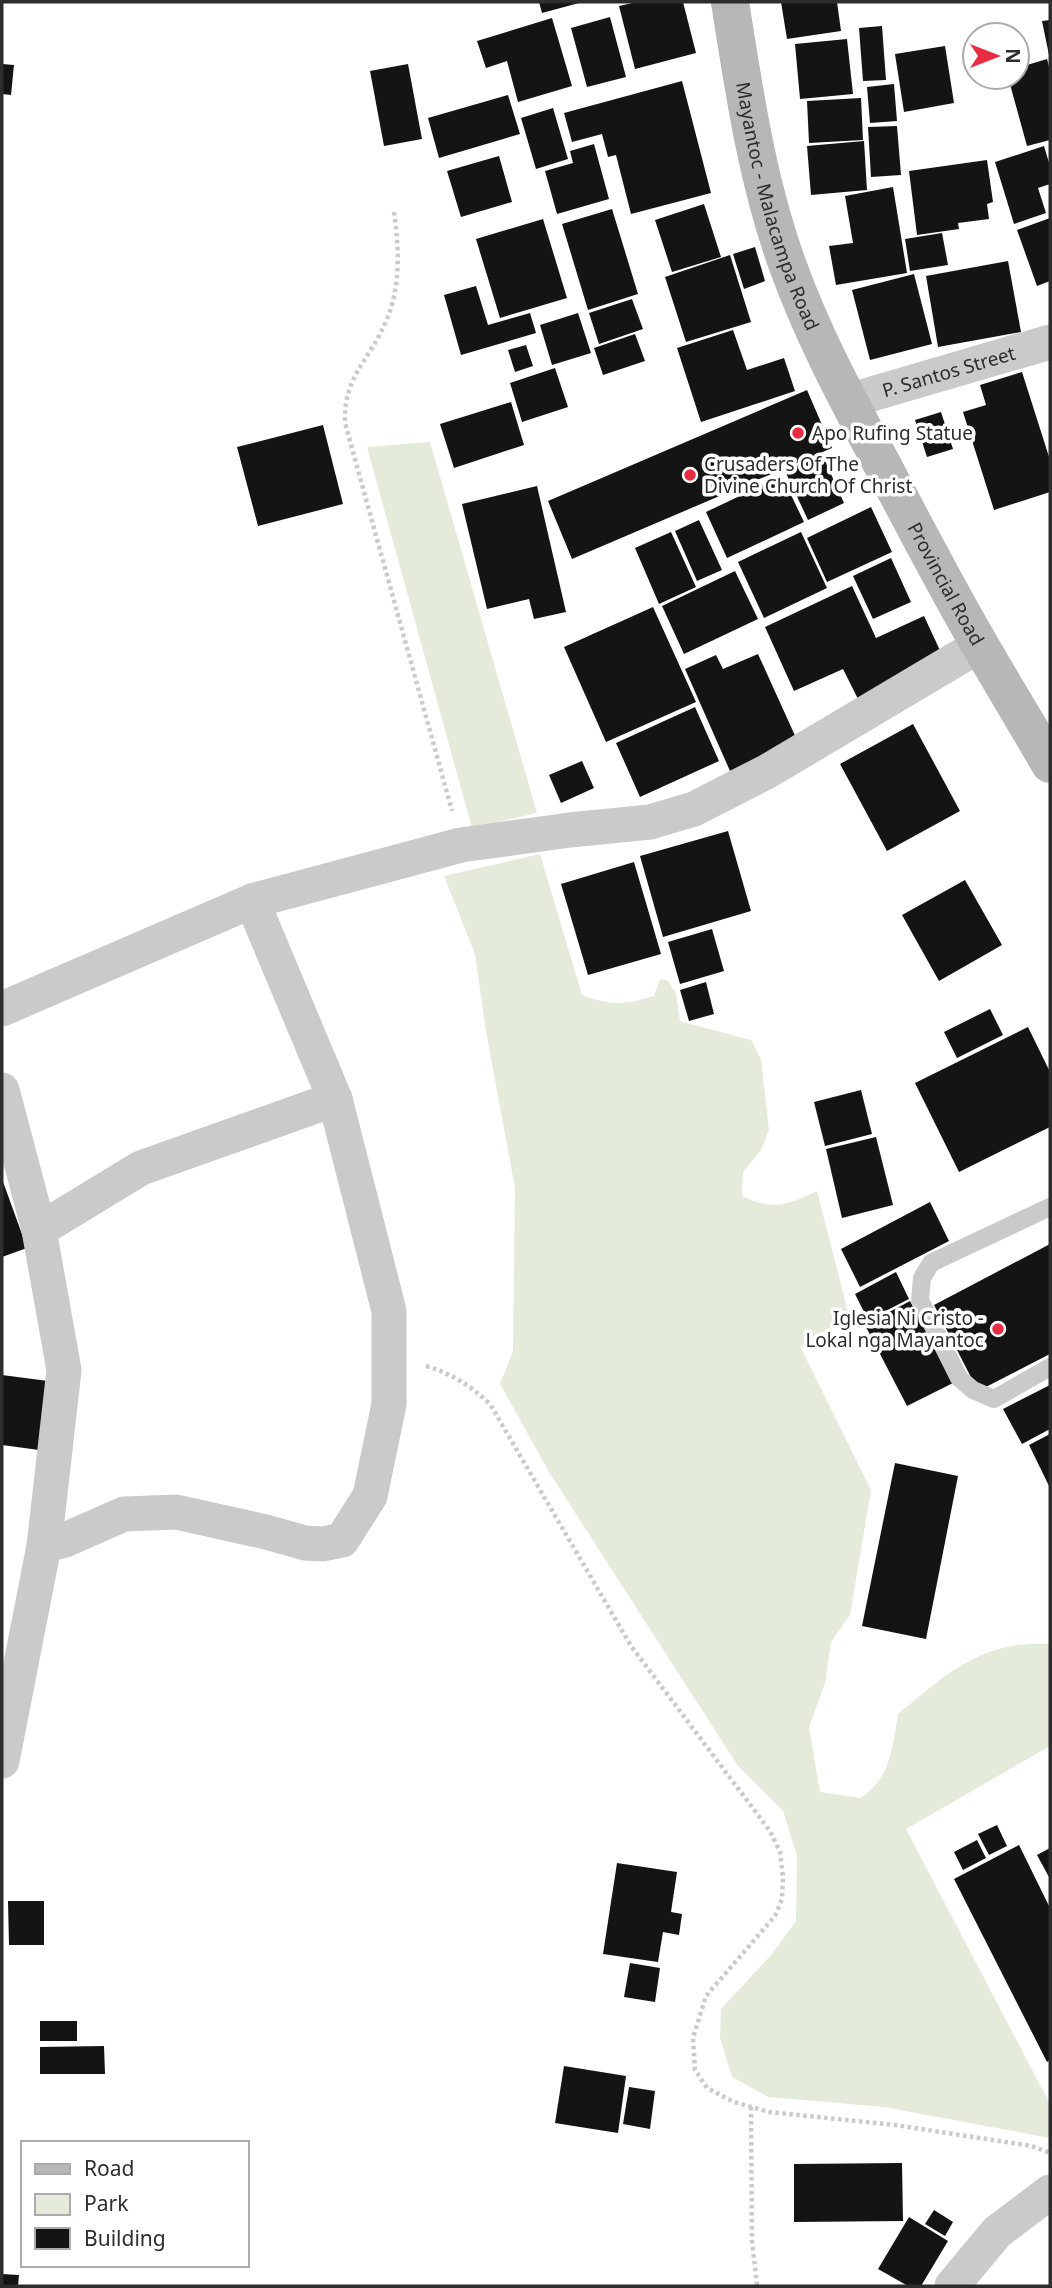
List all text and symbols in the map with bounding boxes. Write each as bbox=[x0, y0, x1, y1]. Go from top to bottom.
north arrow bbox=[961, 21, 1031, 91]
text: N bbox=[1000, 48, 1026, 64]
street label: Mayantoc - Malacampa Road bbox=[730, 80, 825, 334]
street label: P. Santos Street bbox=[879, 340, 1019, 403]
place label: Apo Rufing Statue bbox=[812, 420, 973, 446]
marker: Apo Rufing Statue bbox=[790, 425, 806, 441]
place label: Crusaders Of The Divine Church Of Christ bbox=[704, 451, 912, 499]
marker: Crusaders Of The Divine Church Of Christ bbox=[682, 467, 698, 483]
street label: Provincial Road bbox=[902, 518, 990, 650]
place label: Iglesia Ni Cristo - Lokal nga Mayantoc bbox=[805, 1305, 984, 1353]
marker: Iglesia Ni Cristo - Lokal nga Mayantoc bbox=[990, 1321, 1006, 1337]
legend bbox=[21, 2141, 248, 2267]
text: Road bbox=[84, 2154, 134, 2182]
text: Park bbox=[84, 2189, 129, 2217]
text: Building bbox=[84, 2224, 166, 2252]

